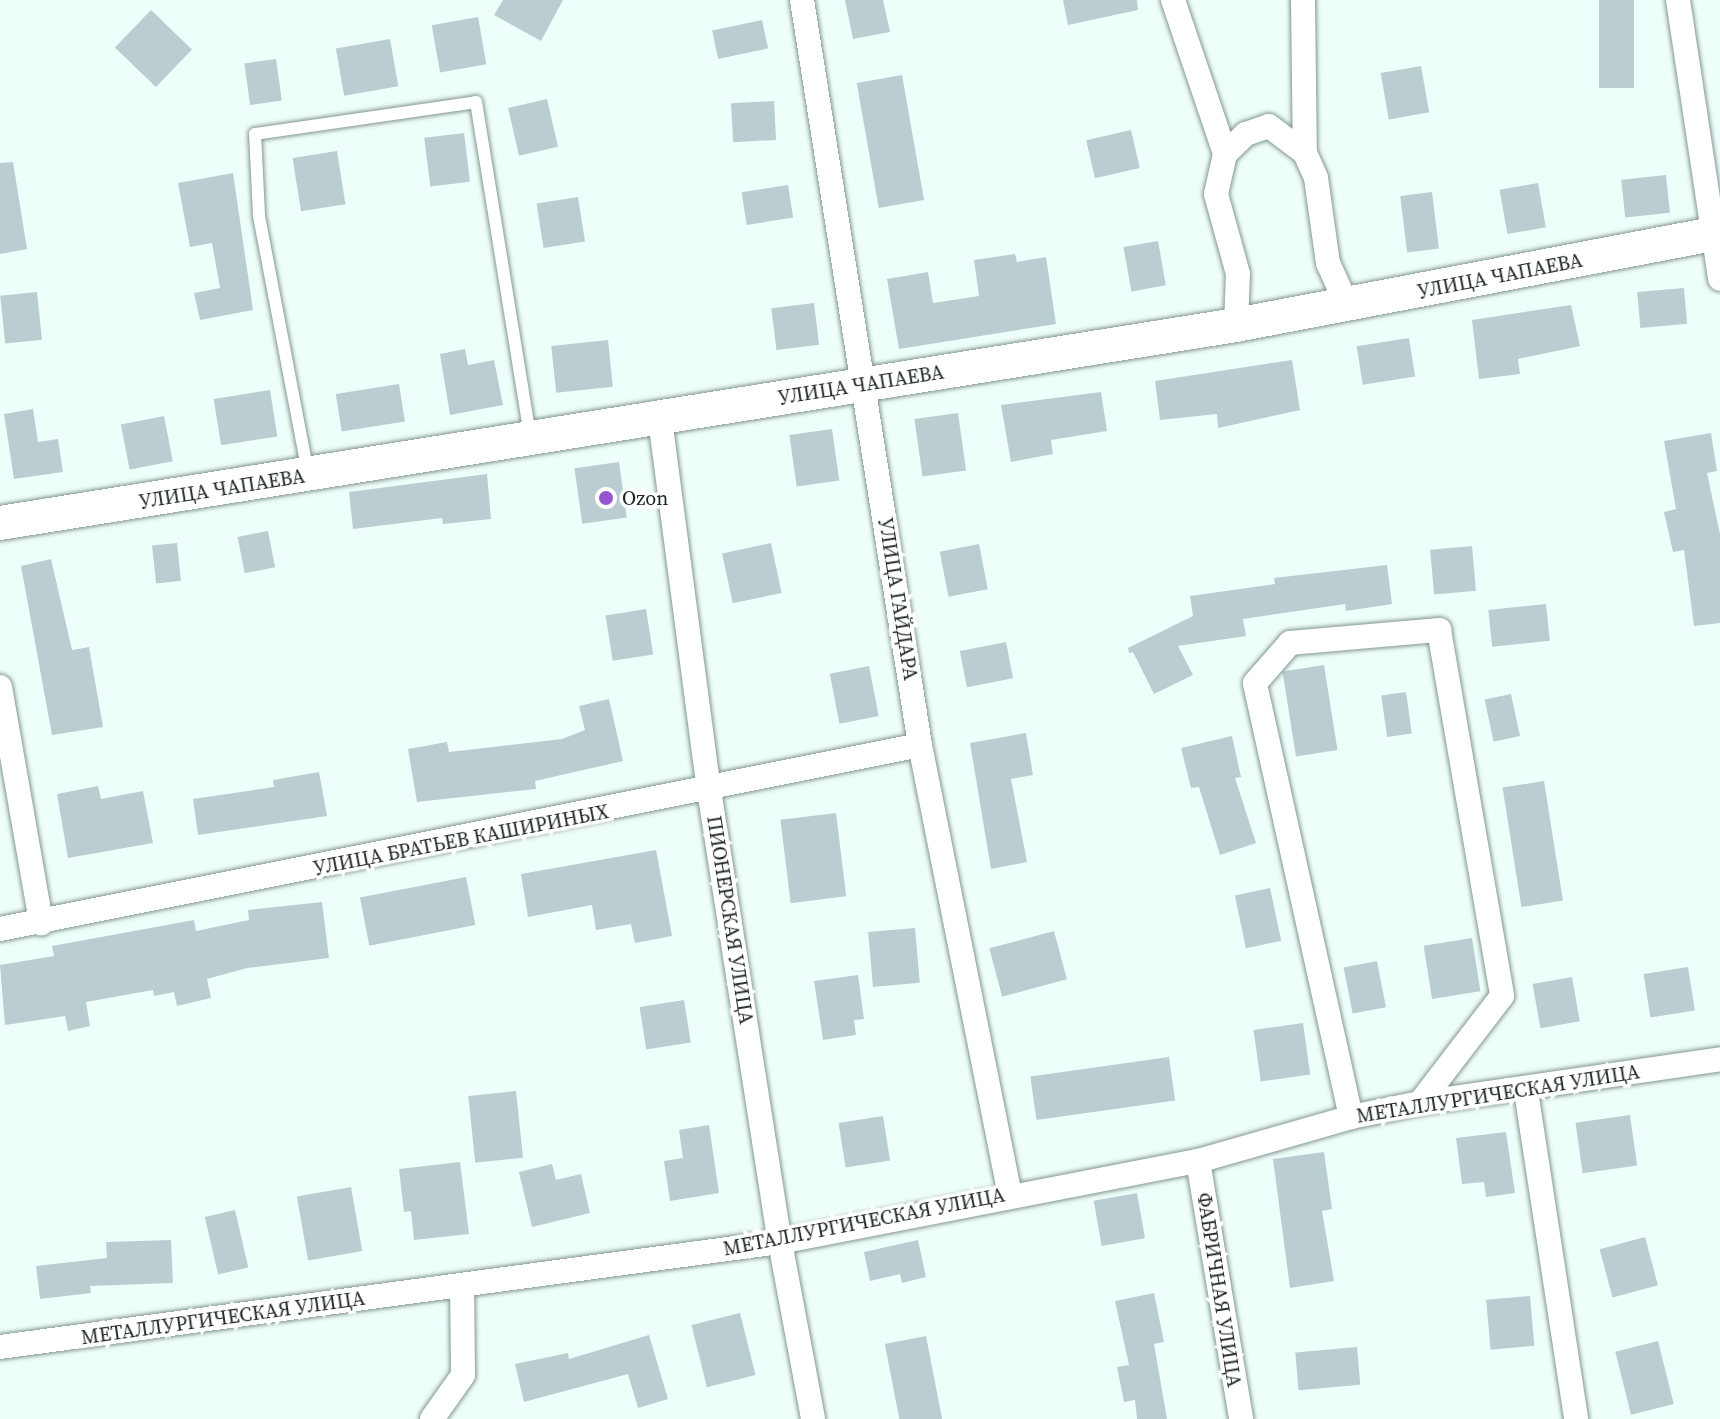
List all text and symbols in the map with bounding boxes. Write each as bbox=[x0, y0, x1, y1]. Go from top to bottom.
street label: УЛИЦА ЧАПАЕВА bbox=[1415, 248, 1585, 304]
street label: УЛИЦА ЧАПАЕВА bbox=[776, 360, 946, 410]
street label: УЛИЦА ЧАПАЕВА bbox=[137, 464, 307, 514]
place label: Ozon bbox=[622, 486, 668, 510]
marker: Ozon bbox=[597, 489, 615, 507]
street label: УЛИЦА ГАЙДАРА bbox=[873, 516, 923, 682]
street label: УЛИЦА БРАТЬЕВ КАШИРИНЫХ bbox=[311, 800, 611, 880]
street label: ПИОНЕРСКАЯ УЛИЦА bbox=[702, 814, 758, 1026]
street label: МЕТАЛЛУРГИЧЕСКАЯ УЛИЦА bbox=[1355, 1060, 1641, 1128]
street label: МЕТАЛЛУРГИЧЕСКАЯ УЛИЦА bbox=[721, 1183, 1007, 1261]
street label: ФАБРИЧНАЯ УЛИЦА bbox=[1192, 1191, 1246, 1389]
street label: МЕТАЛЛУРГИЧЕСКАЯ УЛИЦА bbox=[79, 1286, 367, 1350]

